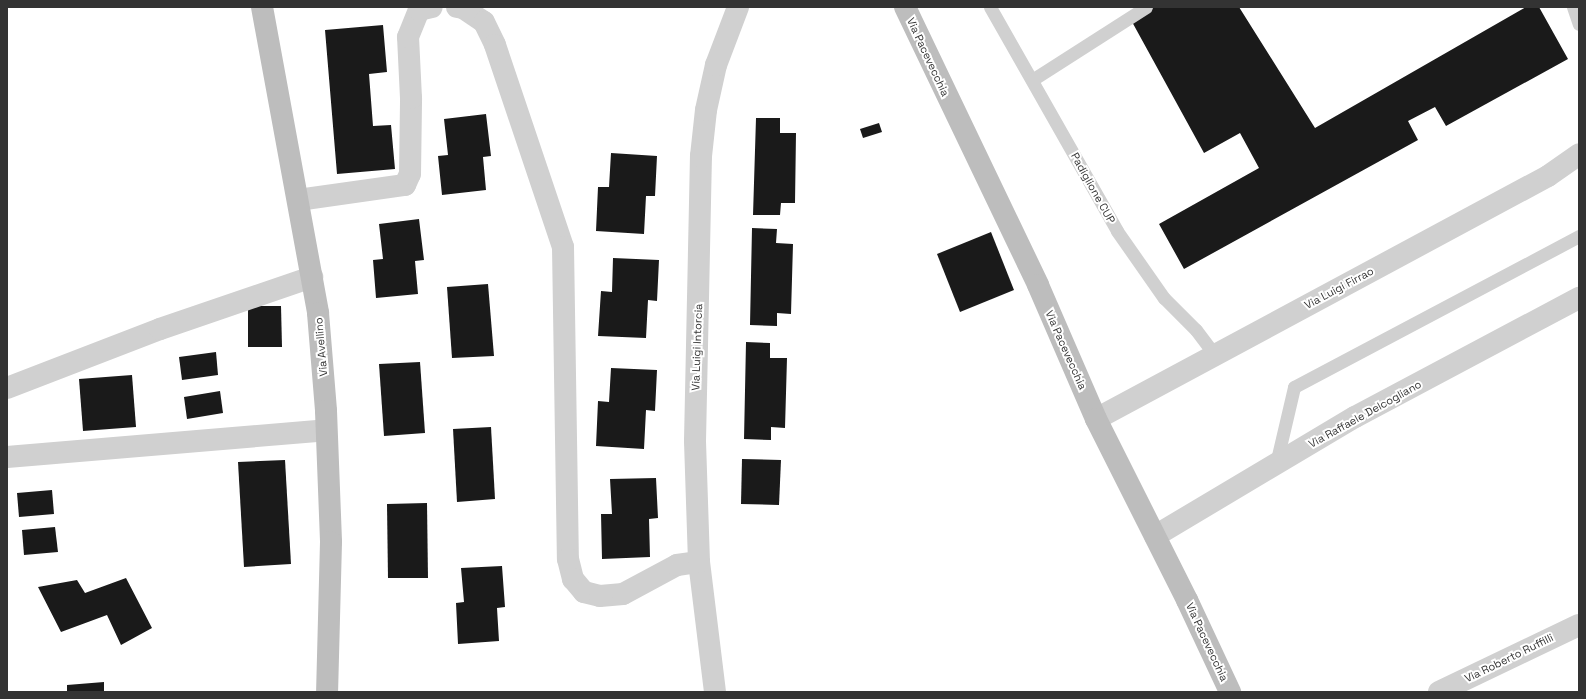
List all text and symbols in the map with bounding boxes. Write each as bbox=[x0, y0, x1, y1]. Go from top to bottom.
street label: Via Pacevecchia bbox=[904, 16, 952, 98]
street label: Padiglione CUP bbox=[1068, 150, 1118, 226]
street label: Via Luigi Firrao bbox=[1302, 264, 1376, 312]
street label: Via Luigi Intorcia bbox=[689, 303, 705, 391]
street label: Via Pacevecchia bbox=[1043, 308, 1089, 392]
street label: Via Avellino bbox=[312, 317, 330, 377]
street label: Via Raffaele Delcogliano bbox=[1306, 377, 1424, 451]
street label: Via Pacevecchia bbox=[1183, 601, 1231, 683]
street label: Via Roberto Ruffilli bbox=[1462, 631, 1556, 685]

